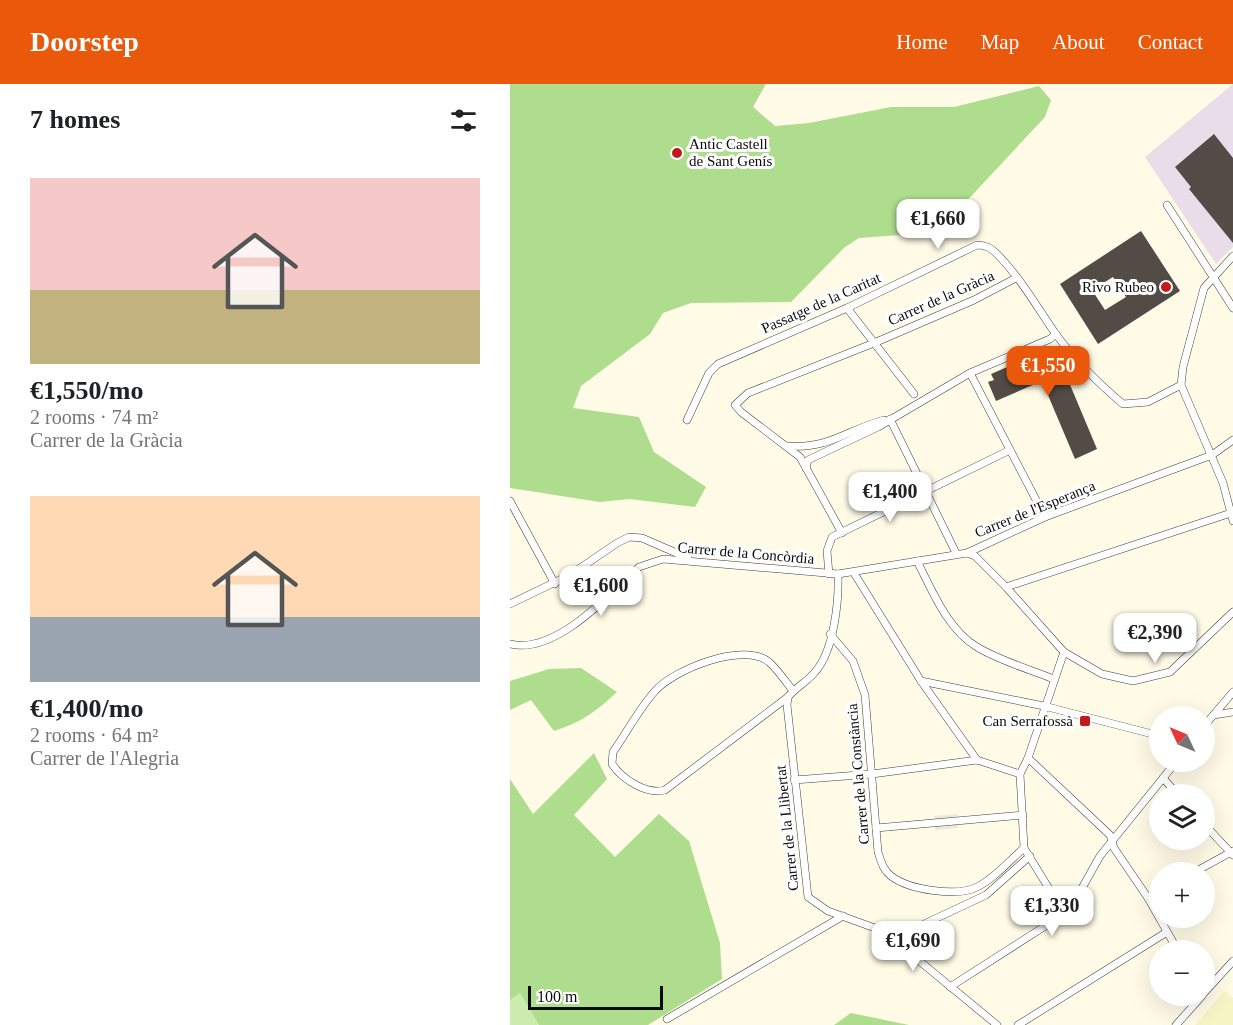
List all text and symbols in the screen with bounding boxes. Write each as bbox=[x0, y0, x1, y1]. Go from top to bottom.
text: Doorstep bbox=[30, 26, 139, 57]
text: Home bbox=[896, 30, 948, 54]
text: Map bbox=[981, 30, 1019, 54]
text: About bbox=[1052, 30, 1105, 54]
text: Contact bbox=[1138, 30, 1203, 54]
icon: filters bbox=[447, 104, 480, 137]
text: 7 homes bbox=[30, 105, 120, 134]
place label: Antic Castell de Sant Genís bbox=[689, 136, 772, 169]
marker: Antic Castell de Sant Genís bbox=[670, 146, 684, 160]
pin: €1,660 bbox=[889, 199, 987, 250]
text: €1,660 bbox=[911, 207, 966, 229]
icon: home bbox=[201, 217, 309, 325]
street label: Carrer de la Gràcia bbox=[885, 267, 997, 329]
street label: Passatge de la Caritat bbox=[759, 269, 884, 336]
place label: Rivo Rubeo bbox=[1082, 279, 1154, 295]
marker: Rivo Rubeo bbox=[1159, 280, 1173, 294]
pin: €1,550 bbox=[999, 346, 1097, 397]
text: €1,550 bbox=[1021, 354, 1076, 376]
text: €1,550/mo bbox=[30, 376, 143, 405]
text: 2 rooms · 74 m² bbox=[30, 406, 158, 428]
text: Carrer de la Gràcia bbox=[30, 429, 183, 451]
pin: €1,400 bbox=[841, 472, 939, 523]
street label: Carrer de l'Esperança bbox=[972, 477, 1098, 540]
text: €1,400 bbox=[863, 480, 918, 502]
icon: home bbox=[201, 535, 309, 643]
street label: Carrer de la Concòrdia bbox=[677, 539, 815, 567]
pin: €1,600 bbox=[552, 566, 650, 617]
text: €1,600 bbox=[574, 574, 629, 596]
pin: €2,390 bbox=[1106, 613, 1204, 664]
text: €2,390 bbox=[1128, 621, 1183, 643]
text: €1,400/mo bbox=[30, 694, 143, 723]
street label: Carrer de la Constància bbox=[844, 703, 872, 845]
north arrow bbox=[1149, 706, 1215, 772]
map controls bbox=[1149, 706, 1215, 1006]
place label: Can Serrafossà bbox=[983, 713, 1073, 729]
marker: Can Serrafossà bbox=[1078, 714, 1092, 728]
text: 2 rooms · 64 m² bbox=[30, 724, 158, 746]
text: Carrer de l'Alegria bbox=[30, 747, 179, 769]
street label: Carrer de la Llibertat bbox=[772, 764, 802, 892]
button: layers bbox=[1149, 784, 1215, 850]
button: + bbox=[1149, 862, 1215, 928]
pin: €1,330 bbox=[1003, 886, 1101, 937]
text: €1,330 bbox=[1025, 894, 1080, 916]
pin: €1,690 bbox=[864, 921, 962, 972]
text: €1,690 bbox=[886, 929, 941, 951]
button: − bbox=[1149, 940, 1215, 1006]
scale bar bbox=[528, 983, 663, 1010]
text: 100 m bbox=[537, 988, 577, 1005]

